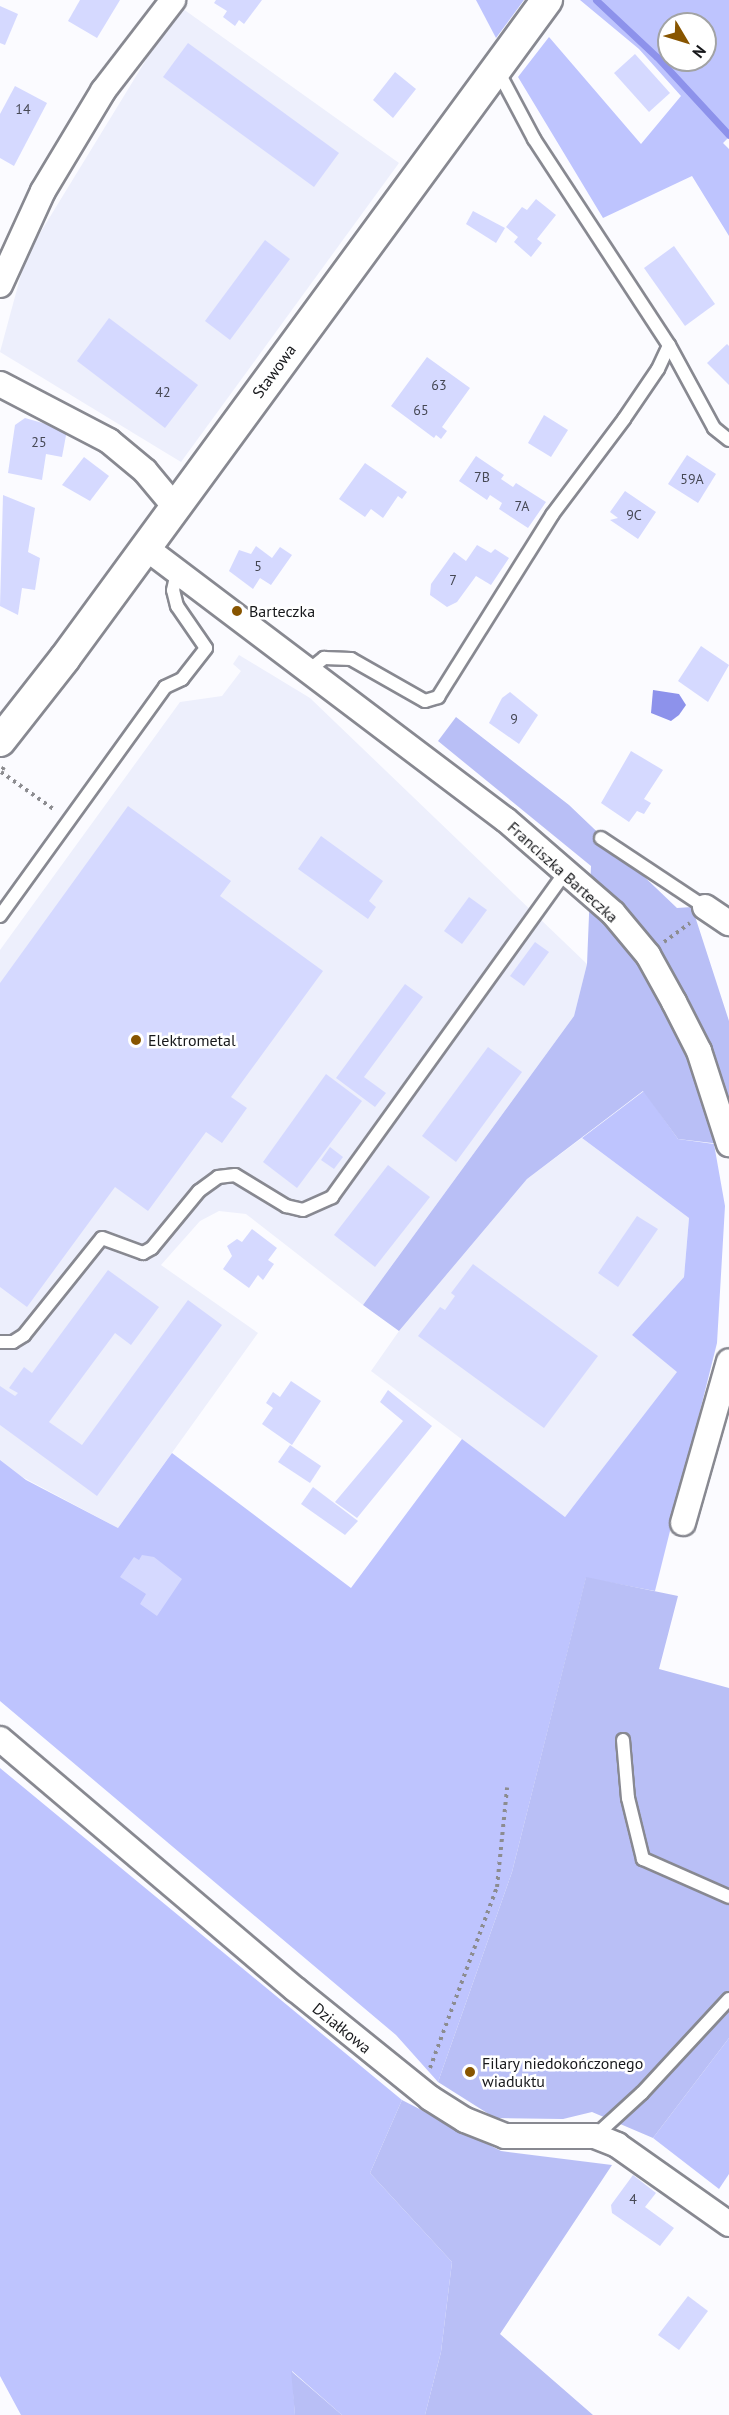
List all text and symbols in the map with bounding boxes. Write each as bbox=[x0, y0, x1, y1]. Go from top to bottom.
north arrow bbox=[657, 12, 717, 72]
text: N bbox=[688, 42, 711, 62]
house number: 14 bbox=[15, 101, 31, 117]
street label: Stawowa bbox=[248, 340, 300, 402]
house number: 63 bbox=[431, 377, 447, 393]
house number: 42 bbox=[155, 384, 171, 400]
house number: 65 bbox=[413, 402, 429, 418]
house number: 25 bbox=[31, 434, 47, 450]
house number: 7B bbox=[474, 469, 490, 485]
house number: 59A bbox=[680, 471, 704, 487]
house number: 7A bbox=[514, 498, 530, 514]
house number: 9C bbox=[626, 507, 642, 523]
house number: 5 bbox=[254, 558, 262, 574]
house number: 7 bbox=[449, 572, 457, 588]
place label: Barteczka bbox=[249, 601, 315, 621]
marker: Barteczka bbox=[230, 604, 244, 618]
house number: 9 bbox=[510, 711, 518, 727]
street label: Franciszka Barteczka bbox=[504, 817, 622, 927]
place label: Elektrometal bbox=[148, 1030, 236, 1050]
marker: Elektrometal bbox=[129, 1033, 143, 1047]
street label: Działkowa bbox=[309, 1999, 375, 2057]
place label: Filary niedokończonego wiaduktu bbox=[482, 2053, 644, 2091]
marker: Filary niedokończonego wiaduktu bbox=[463, 2065, 477, 2079]
house number: 4 bbox=[629, 2191, 637, 2207]

